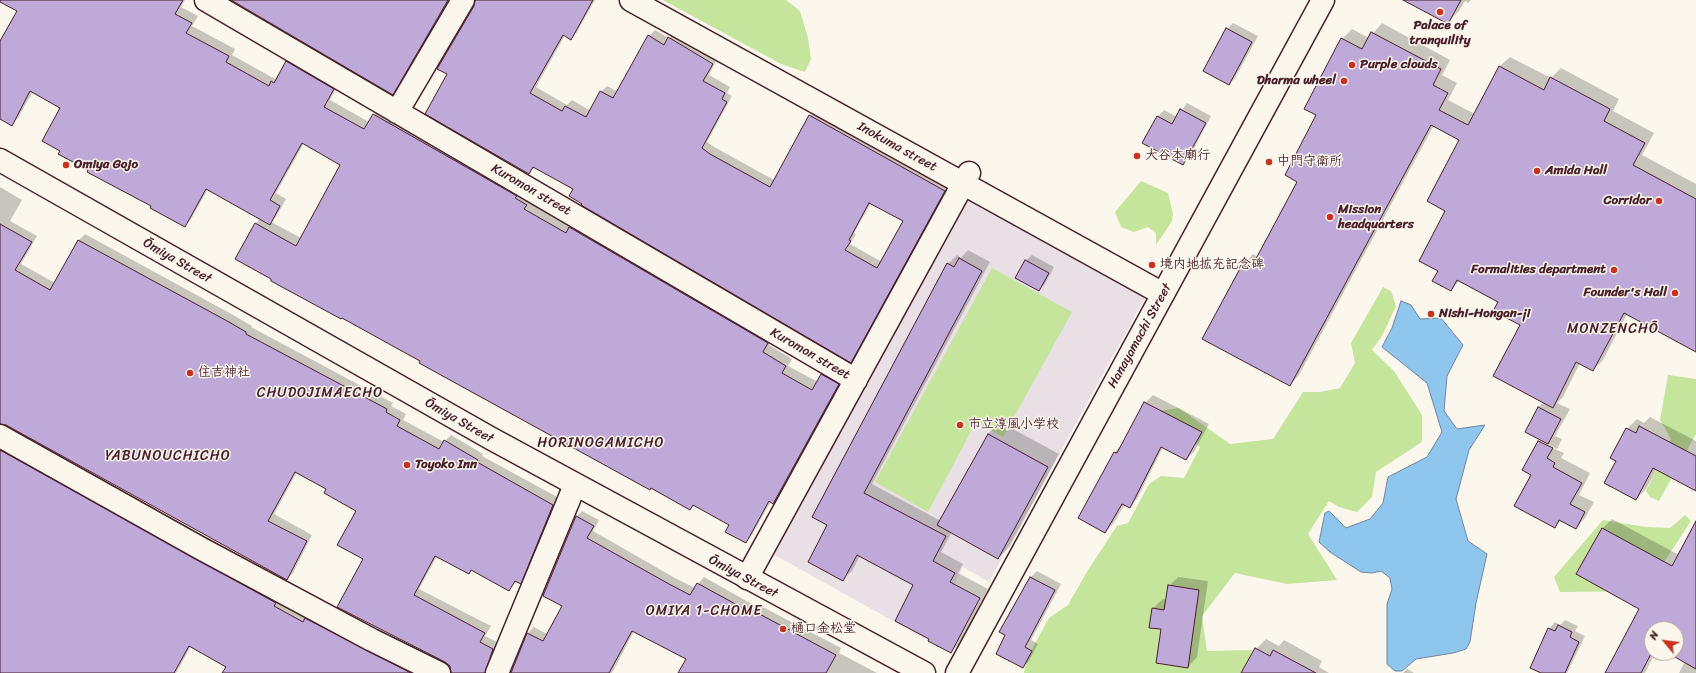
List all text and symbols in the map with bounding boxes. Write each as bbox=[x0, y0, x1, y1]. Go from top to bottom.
marker: Palace of tranquility bbox=[1435, 7, 1445, 17]
place label: Palace of tranquility bbox=[1410, 18, 1470, 49]
place label: Purple clouds bbox=[1360, 57, 1437, 73]
marker: Purple clouds bbox=[1347, 60, 1357, 70]
place label: Dharma wheel bbox=[1257, 73, 1336, 89]
marker: Dharma wheel bbox=[1339, 76, 1349, 86]
street label: Inokuma street bbox=[854, 119, 940, 175]
place label: 大谷本廟行 bbox=[1145, 148, 1210, 164]
marker: 大谷本廟行 bbox=[1132, 151, 1142, 161]
place label: 中門守衛所 bbox=[1277, 154, 1342, 170]
place label: Omiya Gojo bbox=[74, 157, 138, 173]
marker: 中門守衛所 bbox=[1264, 157, 1274, 167]
marker: Omiya Gojo bbox=[61, 160, 71, 170]
street label: Kuromon street bbox=[488, 161, 574, 219]
place label: Amida Hall bbox=[1545, 163, 1607, 179]
marker: Amida Hall bbox=[1532, 166, 1542, 176]
place label: Corridor bbox=[1603, 193, 1651, 209]
marker: Corridor bbox=[1654, 196, 1664, 206]
place label: Mission headquarters bbox=[1338, 202, 1414, 233]
marker: Mission headquarters bbox=[1325, 212, 1335, 222]
street label: Ōmiya Street bbox=[140, 235, 214, 287]
place label: 境内地拡充記念碑 bbox=[1160, 257, 1264, 273]
marker: 境内地拡充記念碑 bbox=[1147, 260, 1157, 270]
place label: Formalities department bbox=[1471, 262, 1606, 278]
marker: Formalities department bbox=[1609, 265, 1619, 275]
street label: Hanayamachi Street bbox=[1105, 281, 1175, 391]
place label: Founder's Hall bbox=[1584, 285, 1667, 301]
marker: Founder's Hall bbox=[1670, 288, 1680, 298]
place label: Nishi-Hongan-ji bbox=[1439, 306, 1530, 322]
marker: Nishi-Hongan-ji bbox=[1426, 309, 1436, 319]
district label: MONZENCHŌ bbox=[1567, 321, 1659, 337]
street label: Kuromon street bbox=[767, 325, 853, 383]
place label: 住吉神社 bbox=[198, 365, 250, 381]
marker: 住吉神社 bbox=[185, 368, 195, 378]
district label: CHUDOJIMAECHO bbox=[257, 385, 383, 401]
street label: Ōmiya Street bbox=[422, 395, 496, 447]
place label: 市立淳風小学校 bbox=[968, 417, 1059, 433]
marker: 市立淳風小学校 bbox=[955, 420, 965, 430]
district label: HORINOGAMICHO bbox=[538, 435, 664, 451]
district label: YABUNOUCHICHO bbox=[106, 448, 230, 464]
place label: Toyoko Inn bbox=[415, 457, 477, 473]
marker: Toyoko Inn bbox=[402, 460, 412, 470]
street label: Ōmiya Street bbox=[706, 552, 780, 602]
district label: OMIYA 1-CHOME bbox=[646, 603, 762, 619]
place label: 樋口金松堂 bbox=[791, 621, 856, 637]
north arrow bbox=[1644, 621, 1684, 661]
marker: 樋口金松堂 bbox=[778, 624, 788, 634]
text: N bbox=[1644, 627, 1664, 643]

